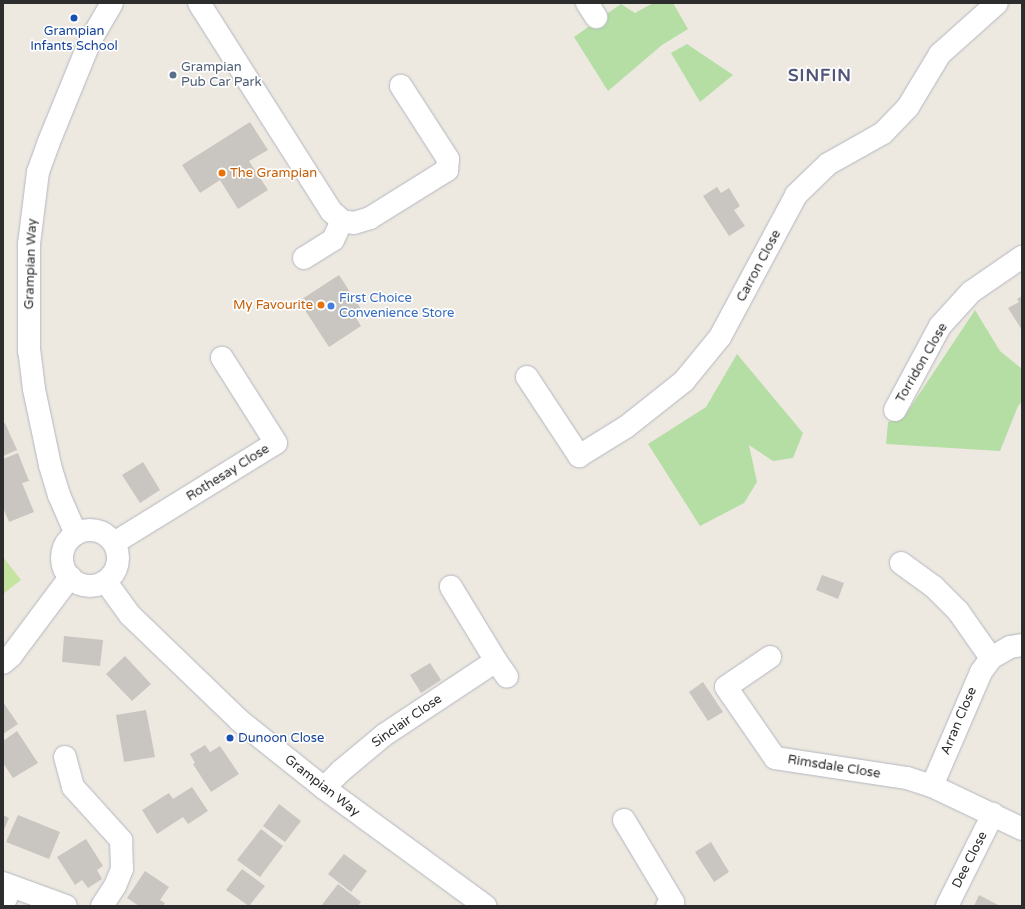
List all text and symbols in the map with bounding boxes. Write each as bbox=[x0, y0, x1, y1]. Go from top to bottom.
marker: Grampian Infants School bbox=[69, 13, 79, 23]
place label: Grampian Infants School bbox=[30, 24, 118, 55]
place label: Grampian Pub Car Park bbox=[181, 60, 262, 91]
district label: SINFIN bbox=[788, 66, 852, 86]
marker: Grampian Pub Car Park bbox=[168, 70, 178, 80]
place label: The Grampian bbox=[230, 165, 317, 181]
marker: The Grampian bbox=[217, 168, 227, 178]
street label: Grampian Way bbox=[22, 218, 40, 310]
street label: Carron Close bbox=[734, 227, 784, 305]
place label: First Choice Convenience Store bbox=[339, 291, 454, 322]
place label: My Favourite bbox=[233, 297, 313, 313]
marker: My Favourite bbox=[316, 300, 326, 310]
marker: First Choice Convenience Store bbox=[326, 301, 336, 311]
street label: Torridon Close bbox=[893, 320, 951, 406]
street label: Rothesay Close bbox=[184, 441, 272, 505]
street label: Arran Close bbox=[938, 685, 980, 757]
street label: Sinclair Close bbox=[369, 691, 445, 751]
place label: Dunoon Close bbox=[238, 730, 324, 746]
marker: Dunoon Close bbox=[225, 733, 235, 743]
street label: Grampian Way bbox=[281, 752, 363, 820]
street label: Rimsdale Close bbox=[786, 752, 882, 782]
street label: Dee Close bbox=[949, 829, 991, 891]

